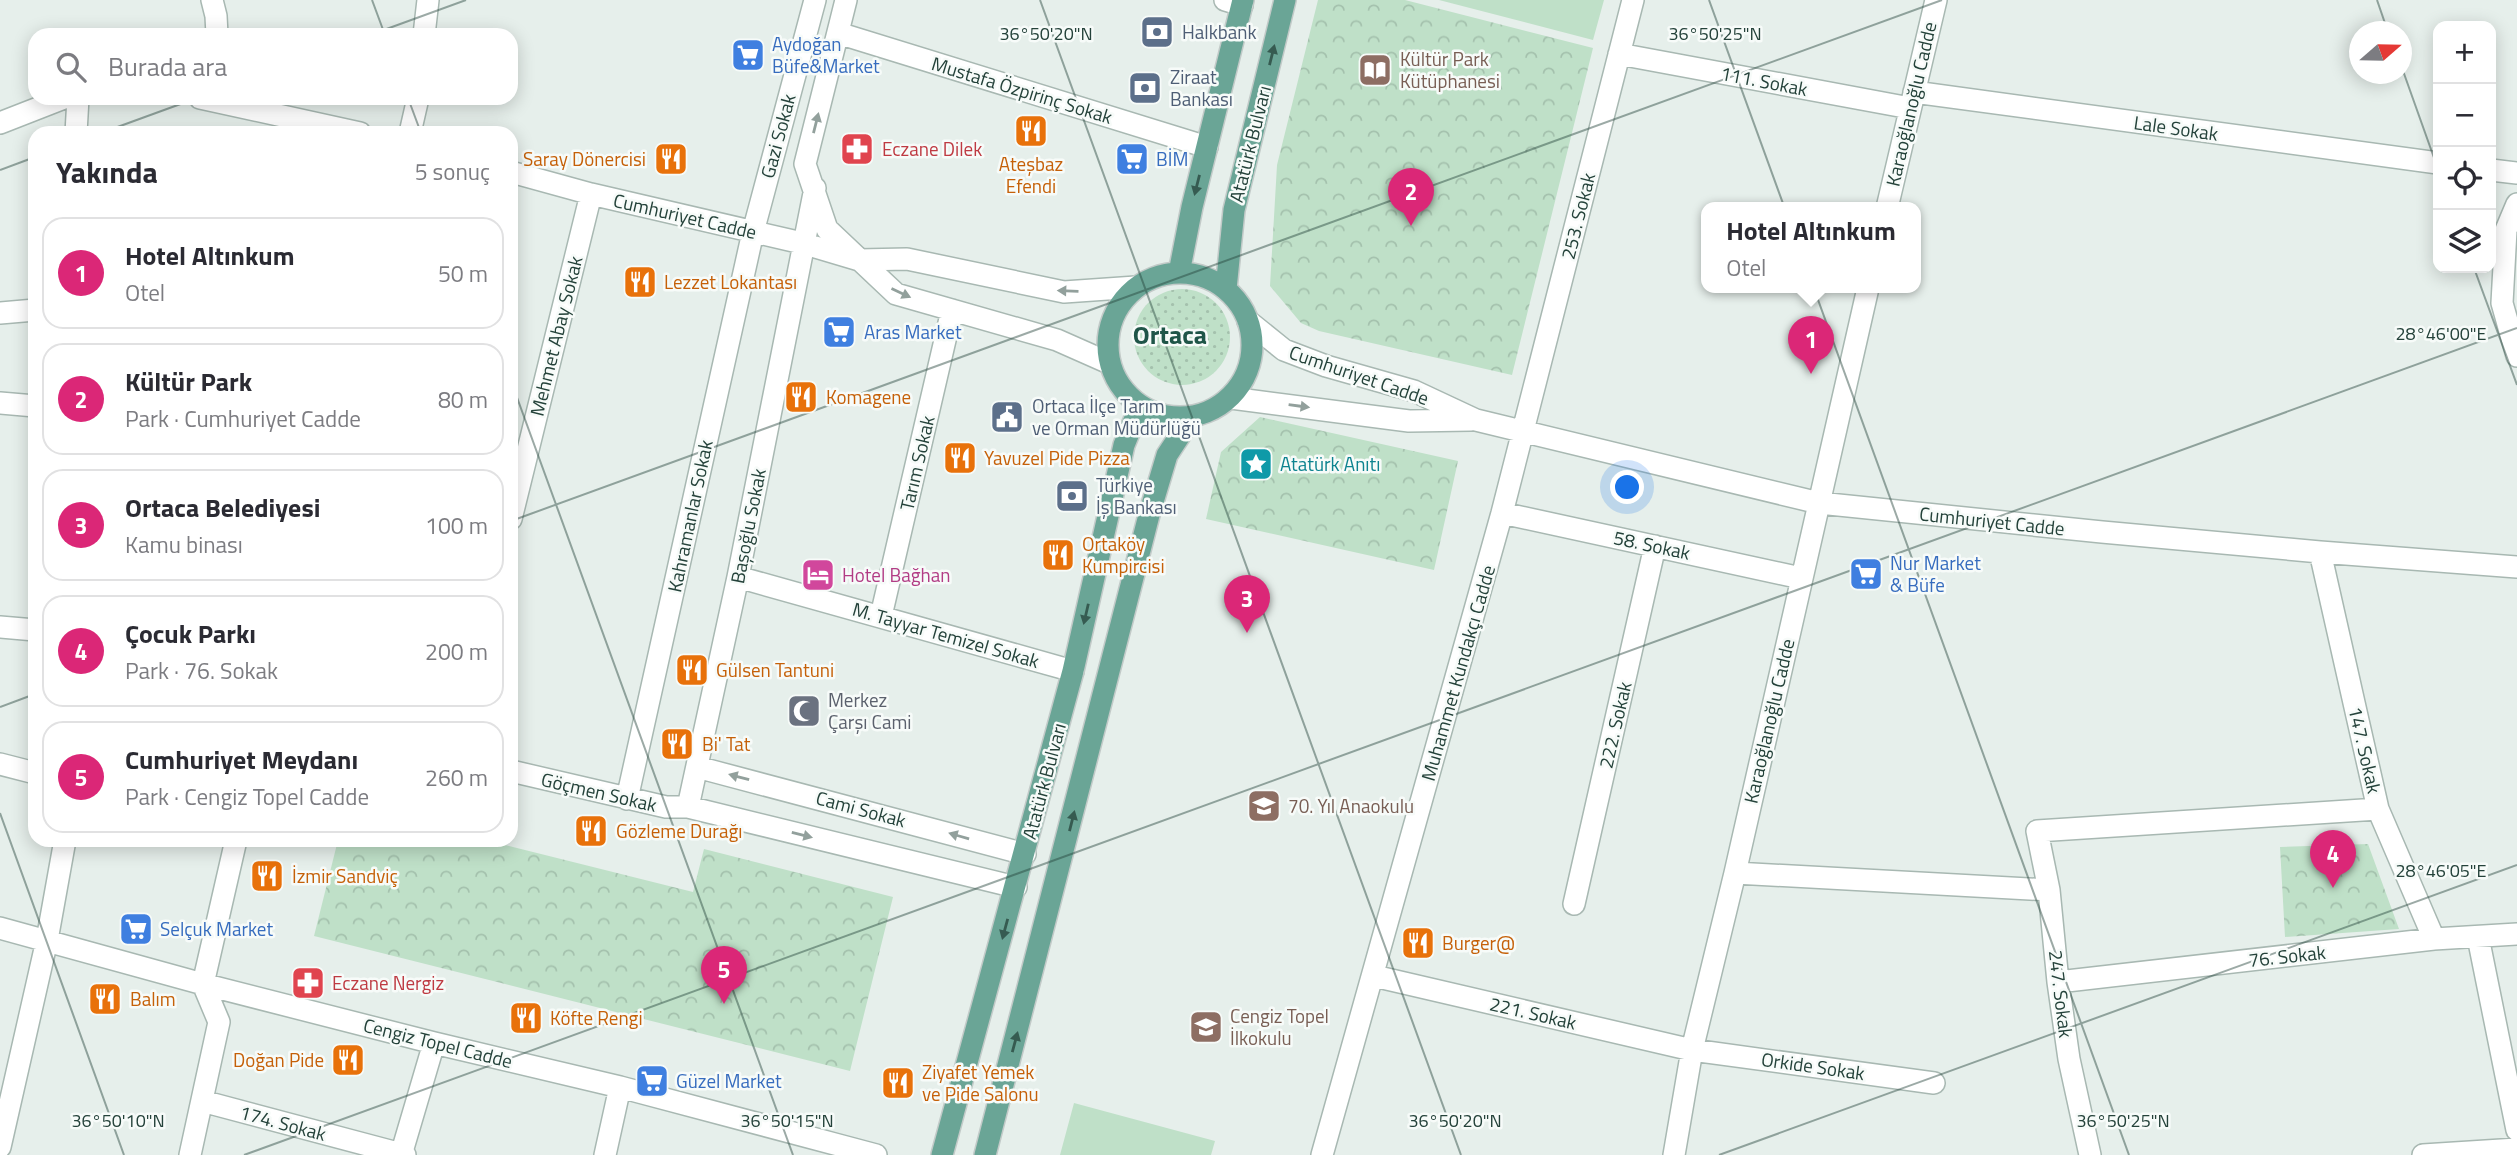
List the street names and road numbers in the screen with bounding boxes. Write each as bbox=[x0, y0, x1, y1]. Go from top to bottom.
street label: Karaoğlanoğlu Cadde bbox=[1877, 19, 1944, 189]
street label: Mustafa Özpirinç Sokak bbox=[928, 48, 1116, 131]
street label: 111. Sokak bbox=[1718, 58, 1810, 103]
street label: Atatürk Bulvarı bbox=[1221, 83, 1278, 205]
street label: Gazi Sokak bbox=[752, 90, 803, 181]
street label: Lale Sokak bbox=[2132, 107, 2220, 148]
street label: 253. Sokak bbox=[1553, 170, 1602, 262]
street label: Cumhuriyet Cadde bbox=[611, 185, 760, 246]
street label: Mehmet Abay Sokak bbox=[522, 253, 589, 419]
street label: Cumhuriyet Cadde bbox=[1285, 337, 1433, 412]
street label: Tarım Sokak bbox=[892, 413, 942, 513]
street label: Kahramanlar Sokak bbox=[659, 437, 720, 595]
street label: Başoğlu Sokak bbox=[722, 466, 773, 586]
street label: Cumhuriyet Cadde bbox=[1918, 498, 2066, 543]
street label: 58. Sokak bbox=[1611, 522, 1693, 567]
street label: Muhammet Kundakçı Cadde bbox=[1413, 561, 1502, 784]
street label: M. Tayyar Temizel Sokak bbox=[849, 594, 1043, 675]
street label: Karaoğlanoğlu Cadde bbox=[1735, 636, 1802, 806]
street label: 222. Sokak bbox=[1590, 679, 1639, 771]
street label: 147. Sokak bbox=[2341, 704, 2390, 796]
street label: Atatürk Bulvarı bbox=[1014, 720, 1073, 842]
street label: Göçmen Sokak bbox=[538, 764, 660, 819]
street label: Cami Sokak bbox=[813, 783, 909, 834]
street label: 76. Sokak bbox=[2247, 937, 2327, 974]
street label: 247. Sokak bbox=[2042, 948, 2081, 1039]
street label: 221. Sokak bbox=[1487, 988, 1579, 1037]
street label: Cengiz Topel Cadde bbox=[361, 1010, 516, 1075]
street label: Orkide Sokak bbox=[1759, 1044, 1867, 1087]
street label: 174. Sokak bbox=[237, 1097, 329, 1148]

